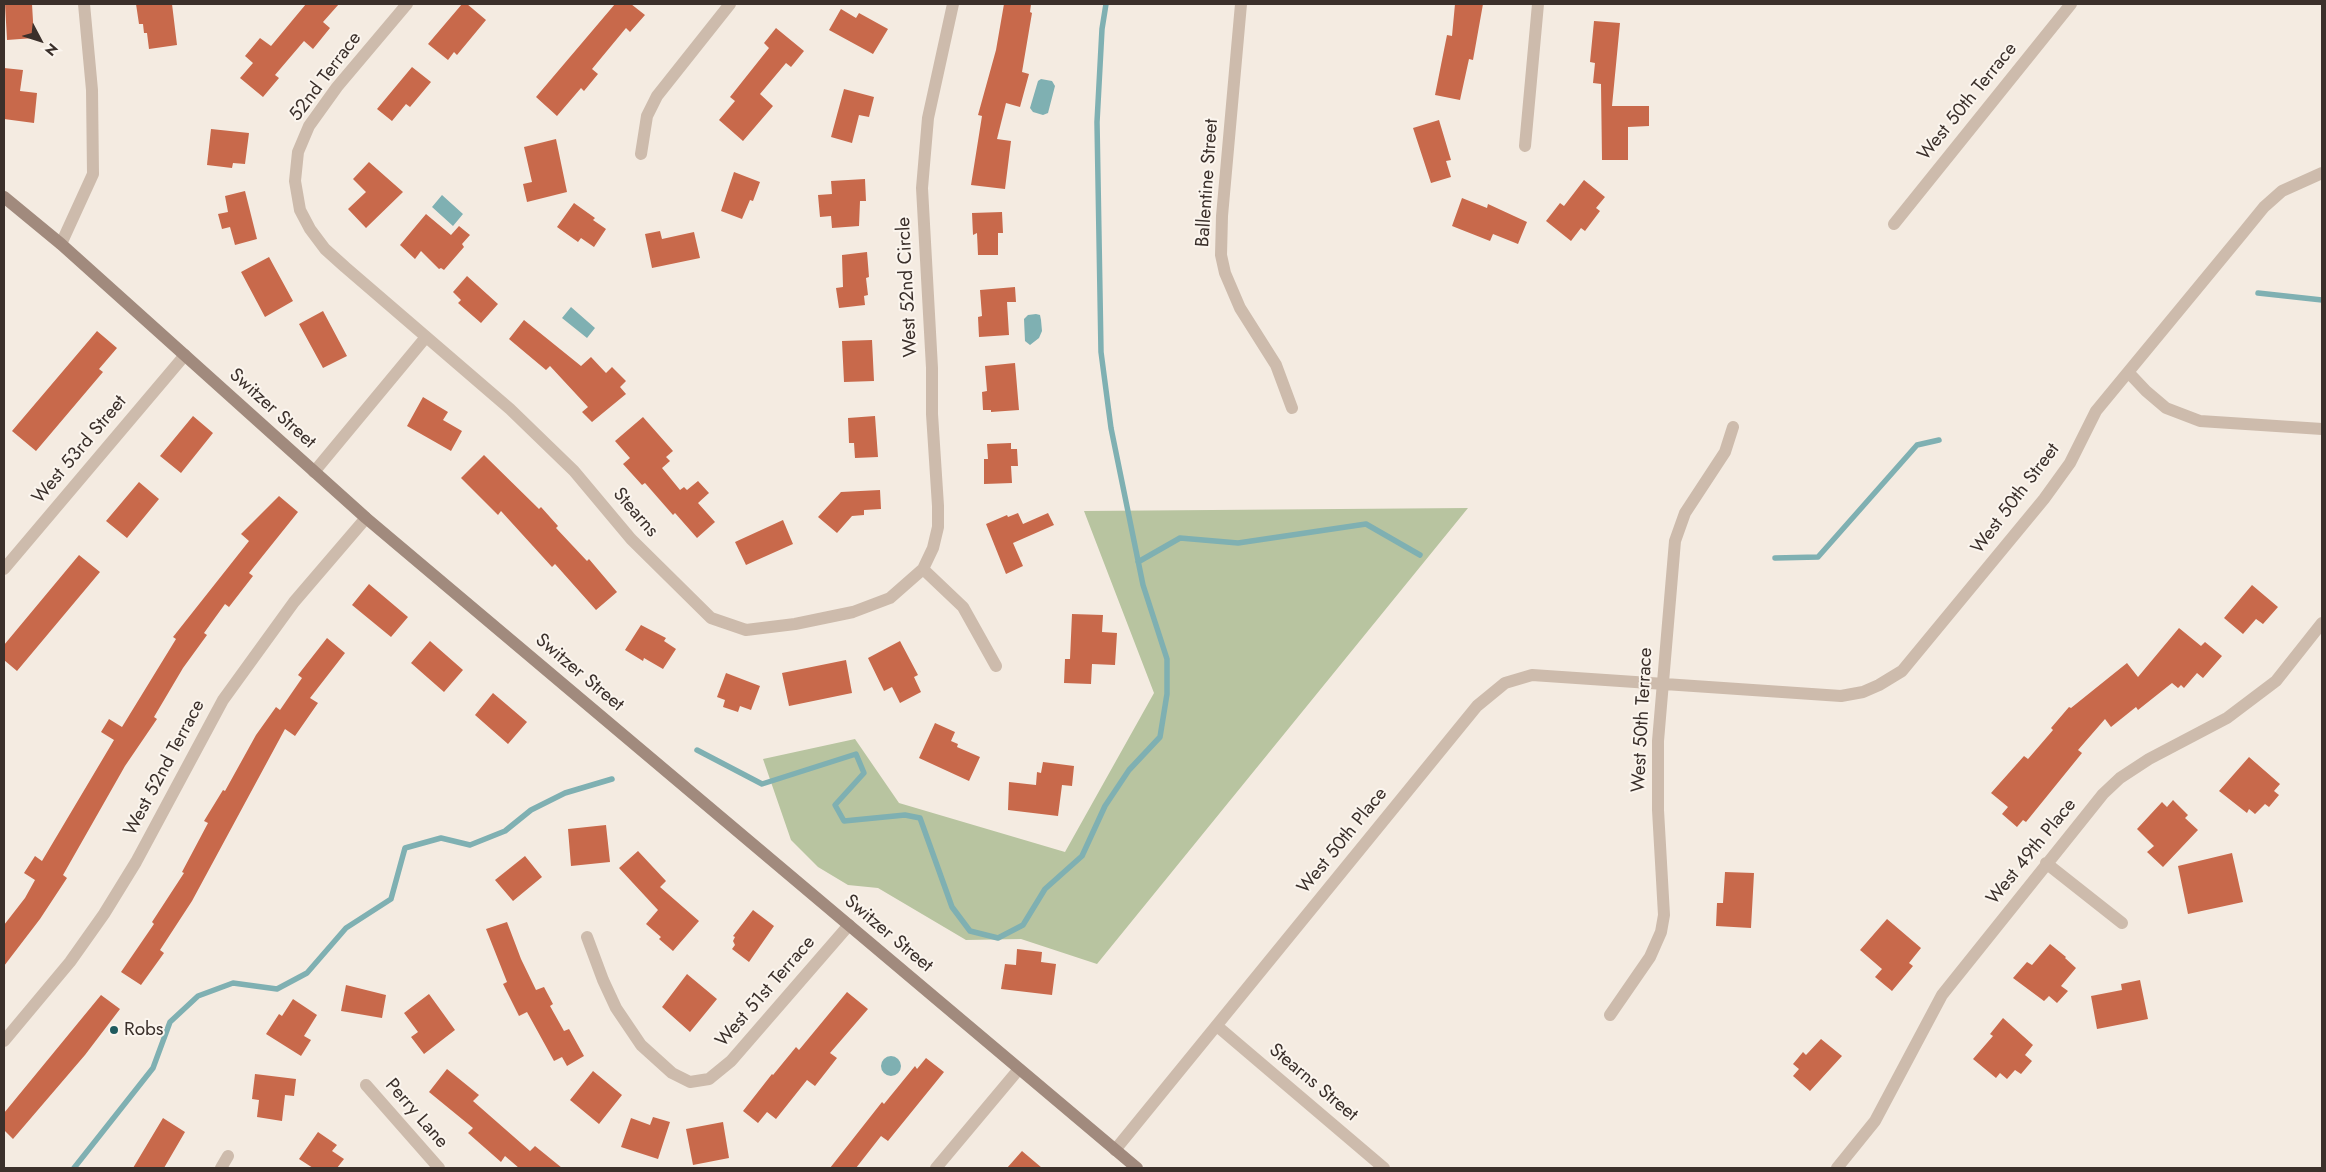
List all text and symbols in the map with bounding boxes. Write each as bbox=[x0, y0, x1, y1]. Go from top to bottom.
north arrow bbox=[15, 15, 65, 65]
street label: 52nd Terrace bbox=[285, 28, 367, 126]
street label: West 50th Terrace bbox=[1913, 38, 2023, 166]
text: N bbox=[40, 39, 63, 60]
street label: Ballentine Street bbox=[1192, 118, 1224, 248]
street label: West 52nd Circle bbox=[893, 216, 923, 358]
street label: Switzer Street bbox=[224, 364, 320, 454]
street label: West 53rd Street bbox=[28, 391, 132, 509]
street label: West 50th Street bbox=[1967, 439, 2065, 559]
street label: Stearns bbox=[607, 484, 663, 542]
street label: Switzer Street bbox=[530, 629, 628, 717]
street label: West 50th Terrace bbox=[1628, 647, 1658, 793]
street label: West 52nd Terrace bbox=[120, 696, 210, 840]
street label: West 50th Place bbox=[1293, 783, 1393, 899]
street label: West 49th Place bbox=[1982, 794, 2082, 910]
street label: Switzer Street bbox=[839, 890, 937, 978]
street label: West 51st Terrace bbox=[711, 932, 821, 1052]
place label: Robs bbox=[124, 1019, 164, 1041]
marker: Robs bbox=[108, 1024, 120, 1036]
street label: Stearns Street bbox=[1264, 1039, 1362, 1127]
street label: Perry Lane bbox=[380, 1075, 452, 1153]

